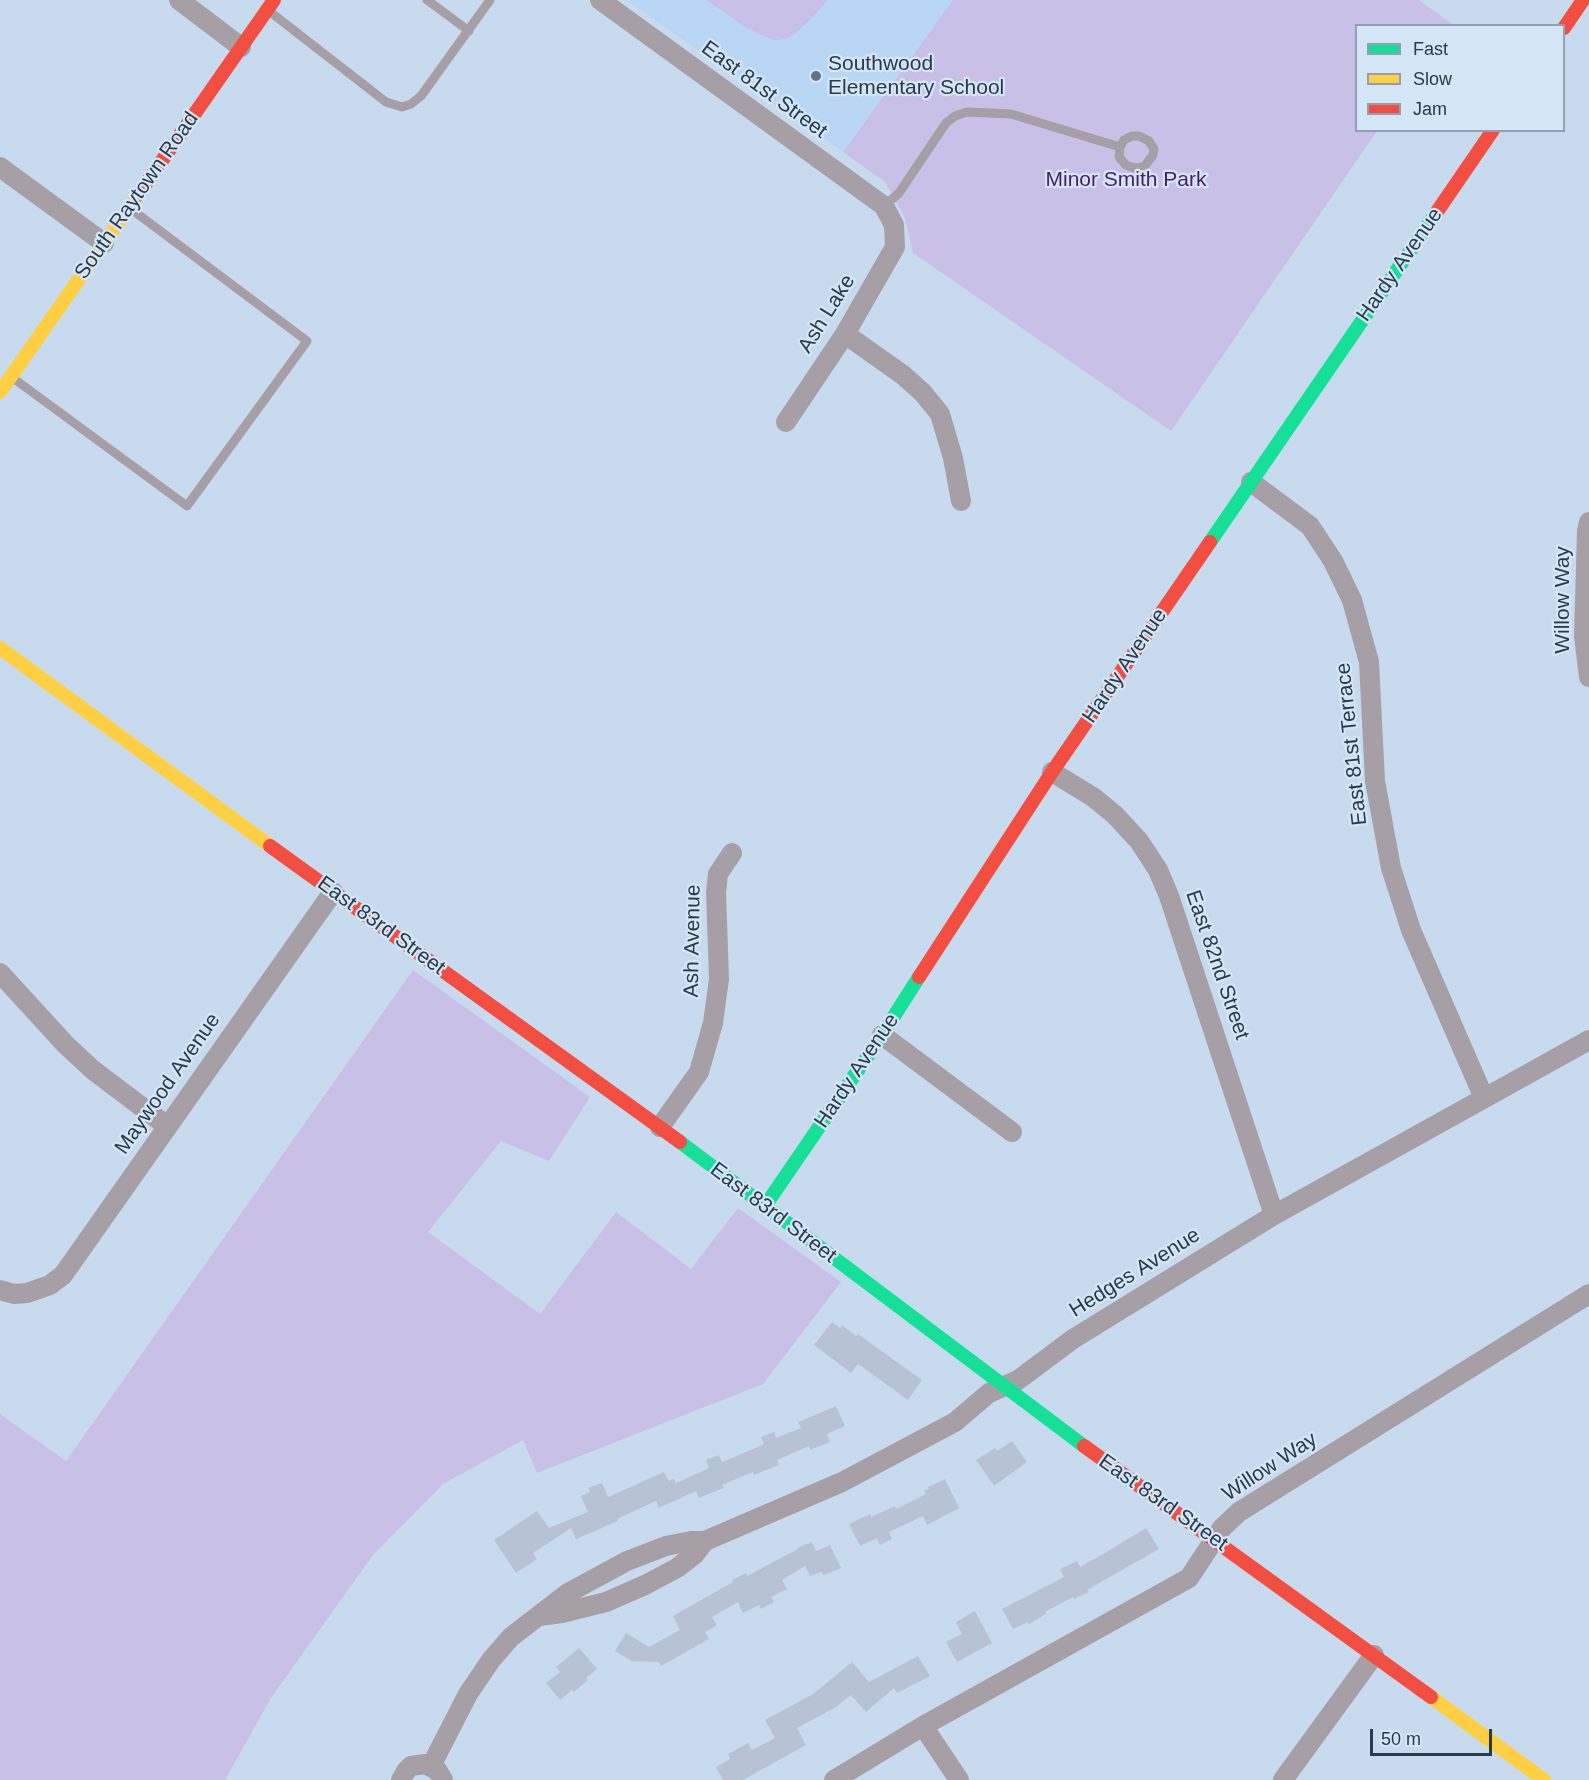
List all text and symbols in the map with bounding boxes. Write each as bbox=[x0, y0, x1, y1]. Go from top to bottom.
legend bbox=[1355, 24, 1565, 132]
street label: East 81st Street bbox=[696, 36, 832, 144]
text: Fast bbox=[1413, 39, 1448, 59]
place label: Southwood Elementary School bbox=[828, 51, 1004, 101]
marker: Southwood Elementary School bbox=[809, 69, 823, 83]
text: Slow bbox=[1413, 69, 1452, 89]
text: Jam bbox=[1413, 99, 1447, 119]
street label: South Raytown Road bbox=[70, 107, 204, 285]
park label: Minor Smith Park bbox=[1045, 167, 1207, 193]
street label: Hardy Avenue bbox=[1352, 203, 1448, 327]
street label: Ash Lake bbox=[793, 270, 861, 358]
street label: Willow Way bbox=[1550, 546, 1576, 654]
street label: Hardy Avenue bbox=[1077, 604, 1173, 728]
street label: East 81st Terrace bbox=[1331, 661, 1373, 827]
street label: East 83rd Street bbox=[312, 871, 450, 981]
street label: Ash Avenue bbox=[679, 884, 707, 998]
street label: East 82nd Street bbox=[1180, 887, 1254, 1043]
street label: Maywood Avenue bbox=[110, 1009, 226, 1159]
street label: Hardy Avenue bbox=[809, 1009, 905, 1133]
street label: East 83rd Street bbox=[705, 1157, 841, 1269]
street label: Hedges Avenue bbox=[1065, 1223, 1205, 1323]
street label: Willow Way bbox=[1218, 1427, 1322, 1507]
street label: East 83rd Street bbox=[1094, 1449, 1232, 1557]
scale bar bbox=[1373, 1717, 1494, 1755]
text: 50 m bbox=[1381, 1729, 1421, 1749]

